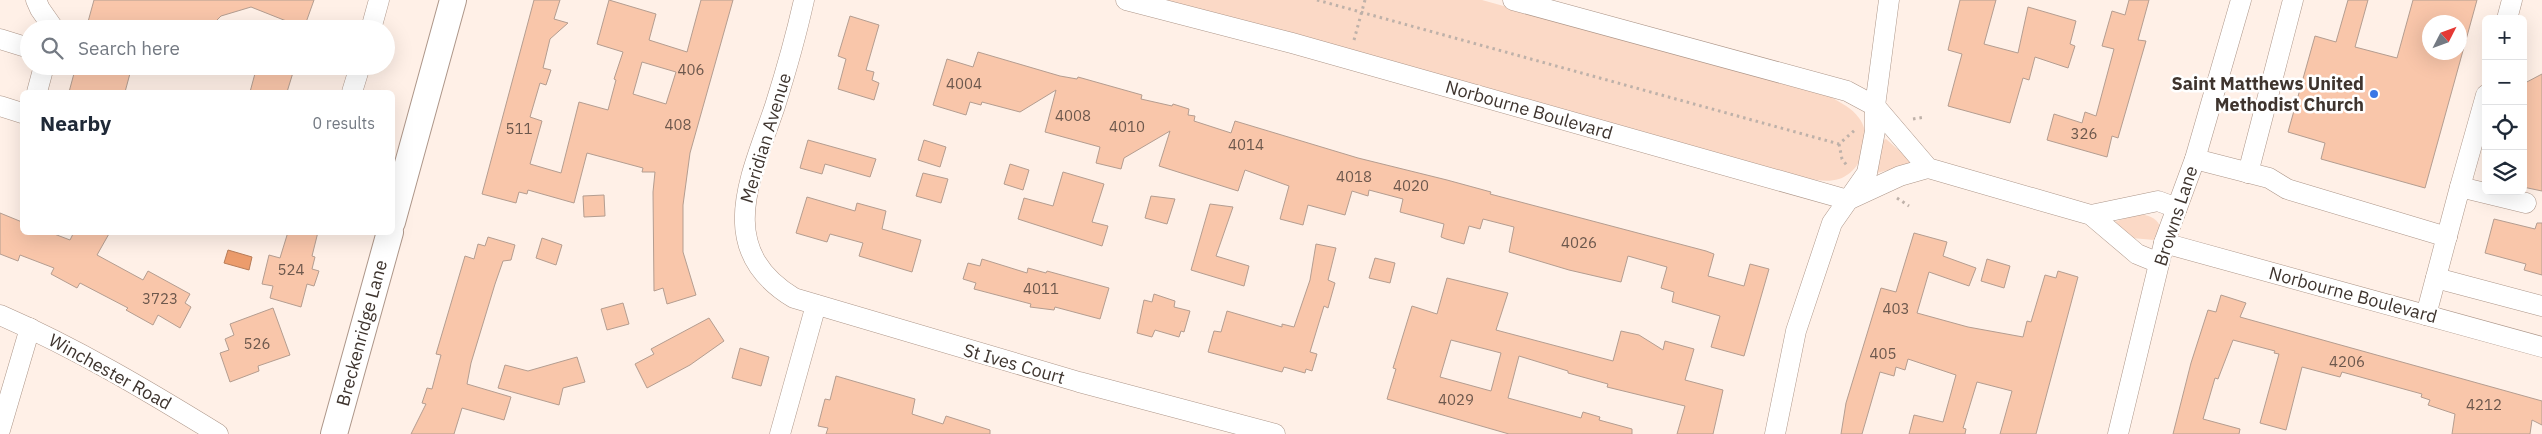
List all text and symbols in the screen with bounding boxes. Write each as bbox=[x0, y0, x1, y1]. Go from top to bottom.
north arrow bbox=[2422, 15, 2467, 60]
map controls bbox=[2482, 15, 2527, 195]
button: + bbox=[2482, 15, 2527, 60]
search box bbox=[20, 20, 395, 75]
icon: search bbox=[38, 34, 66, 62]
text: Search here bbox=[78, 36, 180, 60]
house number: 406 bbox=[677, 60, 705, 79]
button: − bbox=[2482, 60, 2527, 105]
street label: Meridian Avenue bbox=[735, 70, 796, 206]
place label: Saint Matthews United Methodist Church bbox=[2172, 72, 2364, 116]
house number: 4004 bbox=[946, 74, 982, 93]
street label: Norbourne Boulevard bbox=[1443, 75, 1615, 144]
marker: Saint Matthews United Methodist Church bbox=[2368, 88, 2380, 100]
button: locate bbox=[2482, 105, 2527, 150]
house number: 4008 bbox=[1055, 106, 1091, 125]
text: Nearby bbox=[40, 109, 111, 137]
text: 0 results bbox=[312, 113, 375, 133]
house number: 408 bbox=[664, 115, 692, 134]
house number: 4010 bbox=[1109, 117, 1145, 136]
house number: 511 bbox=[505, 119, 533, 138]
house number: 326 bbox=[2070, 124, 2098, 143]
house number: 4014 bbox=[1228, 135, 1264, 154]
button: layers bbox=[2482, 150, 2527, 195]
street label: Browns Lane bbox=[2149, 163, 2203, 269]
house number: 4018 bbox=[1336, 167, 1372, 186]
house number: 4020 bbox=[1393, 176, 1429, 195]
house number: 4026 bbox=[1561, 233, 1597, 252]
street label: Breckenridge Lane bbox=[331, 257, 392, 408]
house number: 524 bbox=[277, 260, 305, 279]
street label: Norbourne Boulevard bbox=[2267, 261, 2440, 328]
house number: 4011 bbox=[1023, 279, 1059, 298]
house number: 3723 bbox=[142, 289, 178, 308]
house number: 403 bbox=[1882, 299, 1910, 318]
street label: Winchester Road bbox=[45, 328, 176, 415]
house number: 526 bbox=[243, 334, 271, 353]
street label: St Ives Court bbox=[961, 338, 1067, 389]
house number: 405 bbox=[1869, 344, 1897, 363]
house number: 4206 bbox=[2329, 352, 2365, 371]
house number: 4029 bbox=[1438, 390, 1474, 409]
house number: 4212 bbox=[2466, 395, 2502, 414]

